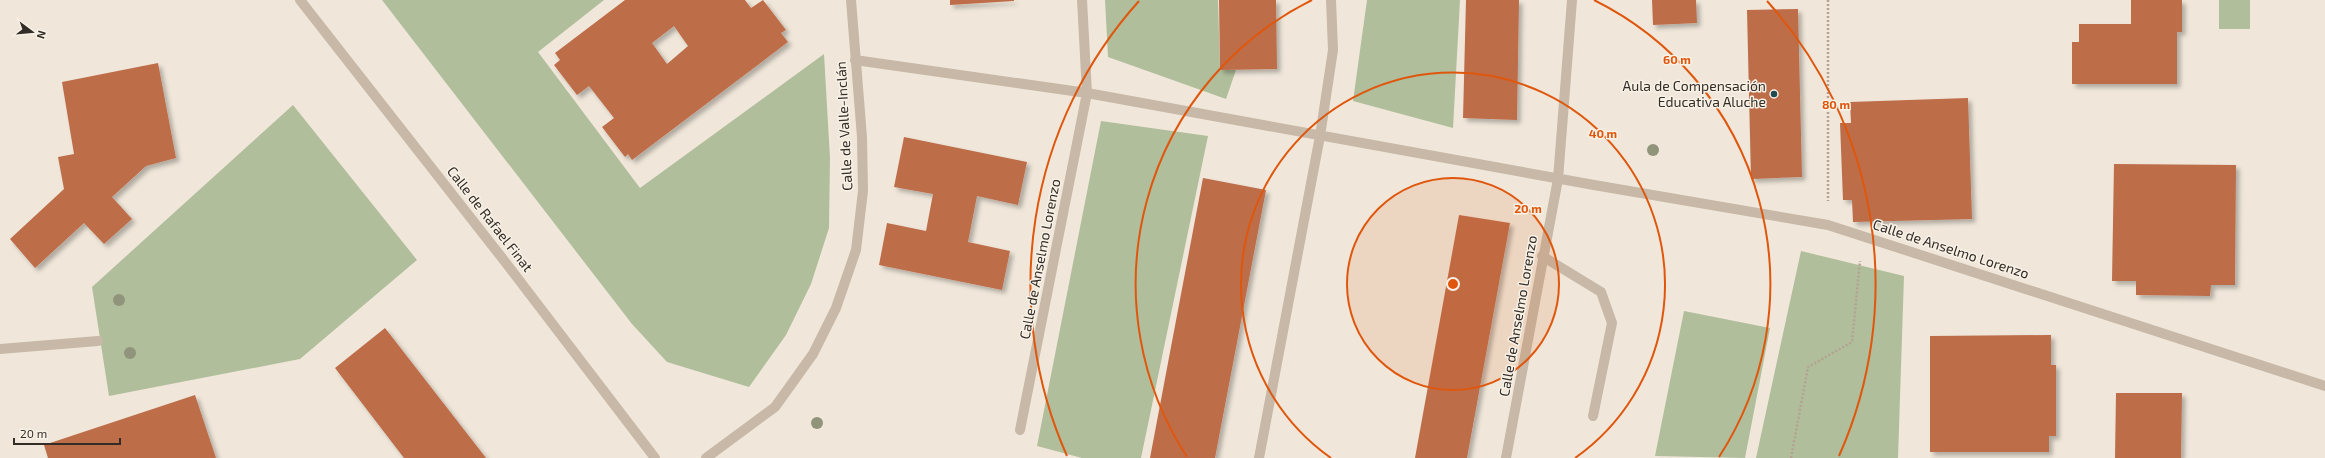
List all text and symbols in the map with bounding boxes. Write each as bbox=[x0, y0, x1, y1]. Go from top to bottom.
north arrow bbox=[12, 12, 52, 52]
text: N bbox=[35, 29, 49, 41]
text: 60 m bbox=[1663, 52, 1691, 66]
street label: Calle de Valle-Inclán bbox=[832, 61, 855, 191]
place label: Aula de Compensación Educativa Aluche bbox=[1623, 77, 1766, 110]
marker: Aula de Compensación Educativa Aluche bbox=[1769, 89, 1779, 99]
text: 80 m bbox=[1822, 97, 1850, 111]
text: 40 m bbox=[1589, 126, 1617, 140]
street label: Calle de Rafael Finat bbox=[444, 163, 537, 275]
street label: Calle de Anselmo Lorenzo bbox=[1016, 177, 1063, 341]
text: 20 m bbox=[1514, 201, 1542, 215]
street label: Calle de Anselmo Lorenzo bbox=[1871, 215, 2031, 282]
street label: Calle de Anselmo Lorenzo bbox=[1495, 234, 1540, 398]
centre of rings bbox=[1446, 277, 1460, 291]
scale bar bbox=[14, 420, 120, 446]
text: 20 m bbox=[20, 426, 47, 440]

